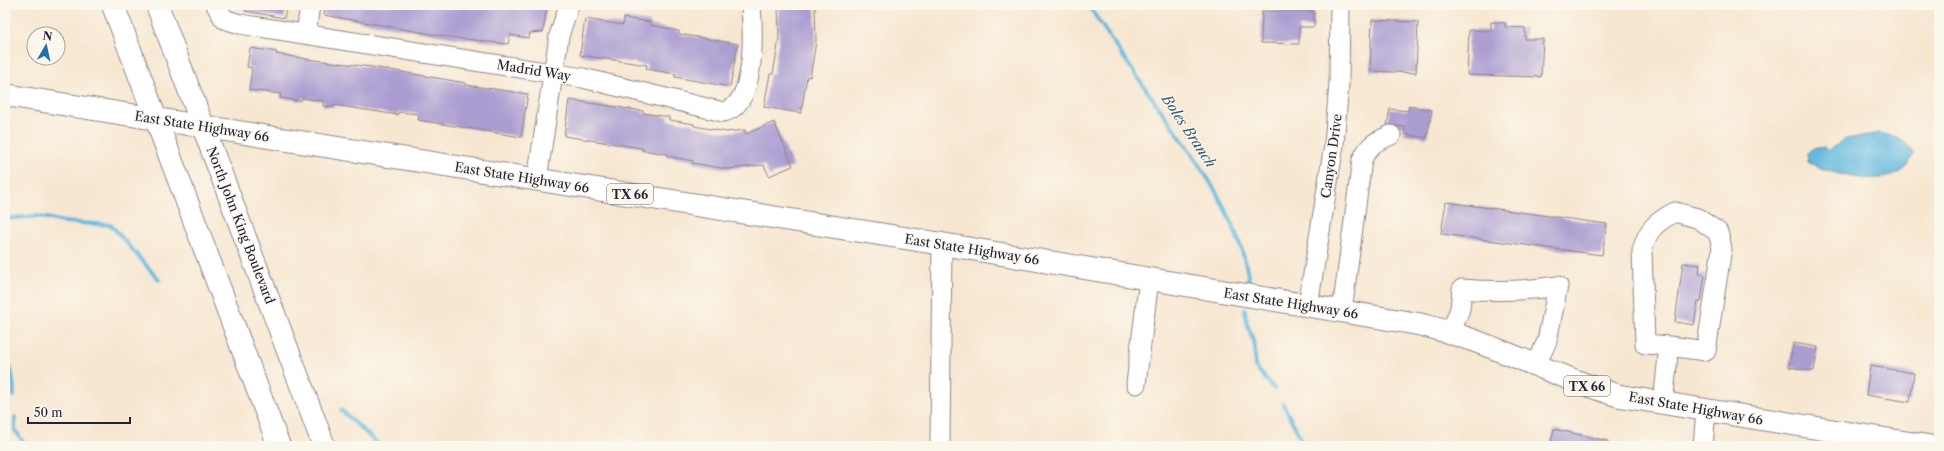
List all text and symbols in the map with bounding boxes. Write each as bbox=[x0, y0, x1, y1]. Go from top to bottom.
north arrow bbox=[26, 26, 66, 66]
text: N bbox=[42, 28, 54, 44]
street label: Madrid Way bbox=[496, 56, 573, 84]
water label: Boles Branch bbox=[1157, 90, 1220, 171]
street label: East State Highway 66 bbox=[133, 107, 271, 145]
street label: Canyon Drive bbox=[1317, 113, 1345, 199]
street label: North John King Boulevard bbox=[204, 144, 278, 306]
street label: East State Highway 66 bbox=[453, 158, 591, 196]
road number: TX 66 bbox=[607, 184, 653, 204]
street label: East State Highway 66 bbox=[903, 230, 1041, 268]
street label: East State Highway 66 bbox=[1222, 284, 1360, 322]
road number: TX 66 bbox=[1564, 376, 1610, 396]
street label: East State Highway 66 bbox=[1628, 388, 1765, 428]
scale bar bbox=[28, 399, 130, 425]
text: 50 m bbox=[34, 405, 63, 420]

